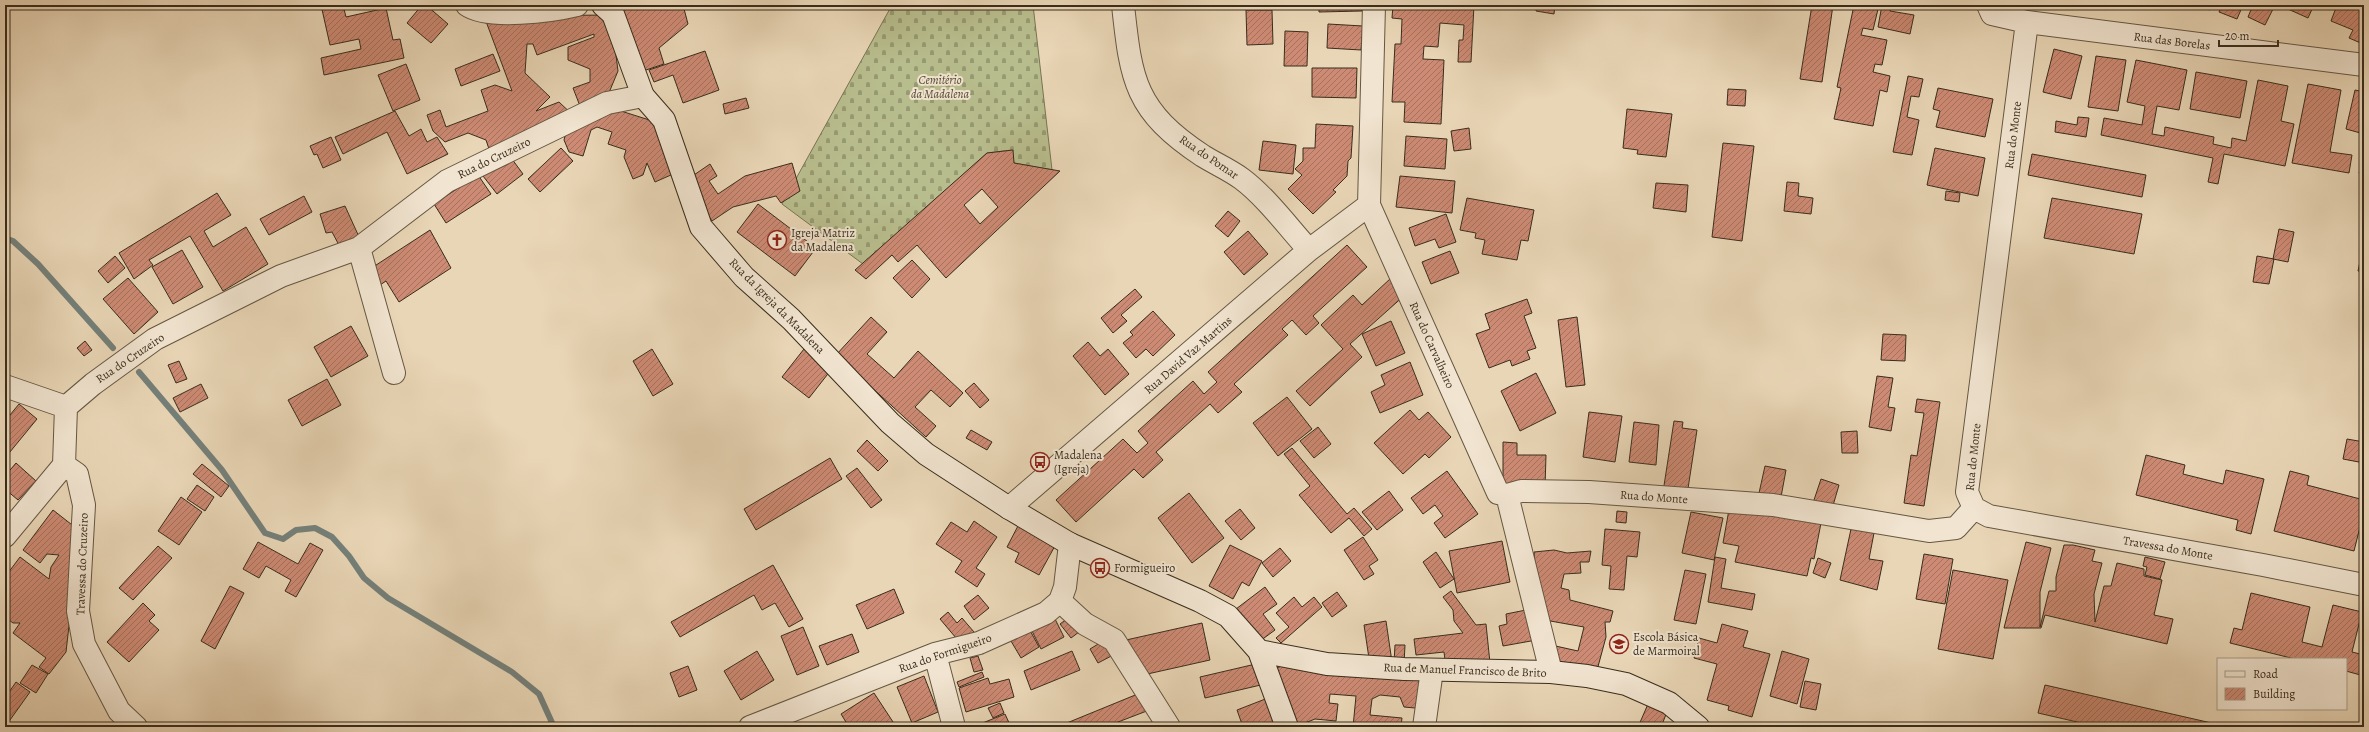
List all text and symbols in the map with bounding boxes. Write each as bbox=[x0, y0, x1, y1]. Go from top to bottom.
scale bar bbox=[2219, 22, 2278, 48]
street label: Rua das Borelas bbox=[2133, 28, 2211, 54]
text: 20 m bbox=[2225, 28, 2249, 44]
park label: Cemitério da Madalena bbox=[911, 72, 969, 102]
street label: Rua do Monte bbox=[2001, 100, 2025, 170]
street label: Rua do Pomar bbox=[1176, 131, 1242, 183]
street label: Rua do Cruzeiro bbox=[455, 133, 533, 183]
place label: Igreja Matriz da Madalena bbox=[791, 225, 855, 255]
church icon: Igreja Matriz da Madalena bbox=[766, 229, 788, 251]
street label: Rua da Igreja da Madalena bbox=[726, 255, 829, 358]
street label: Rua do Carvalheiro bbox=[1406, 299, 1458, 391]
street label: Rua David Vaz Martins bbox=[1141, 312, 1235, 398]
street label: Rua do Cruzeiro bbox=[93, 329, 167, 387]
street label: Rua do Monte bbox=[1961, 422, 1985, 492]
place label: Madalena (Igreja) bbox=[1054, 447, 1103, 477]
bus stop icon: Madalena (Igreja) bbox=[1029, 451, 1051, 473]
street label: Rua do Monte bbox=[1620, 487, 1688, 507]
street label: Travessa do Cruzeiro bbox=[72, 513, 92, 615]
street label: Travessa do Monte bbox=[2122, 532, 2214, 564]
bus stop icon: Formigueiro bbox=[1089, 557, 1111, 579]
place label: Formigueiro bbox=[1114, 560, 1175, 576]
place label: Escola Básica de Marmoiral bbox=[1633, 629, 1700, 659]
street label: Rua do Formigueiro bbox=[896, 630, 994, 676]
school or university icon: Escola Básica de Marmoiral bbox=[1608, 633, 1630, 655]
legend bbox=[2217, 658, 2347, 710]
street label: Rua de Manuel Francisco de Brito bbox=[1383, 659, 1547, 681]
text: Road bbox=[2253, 666, 2279, 682]
text: Building bbox=[2253, 686, 2295, 702]

